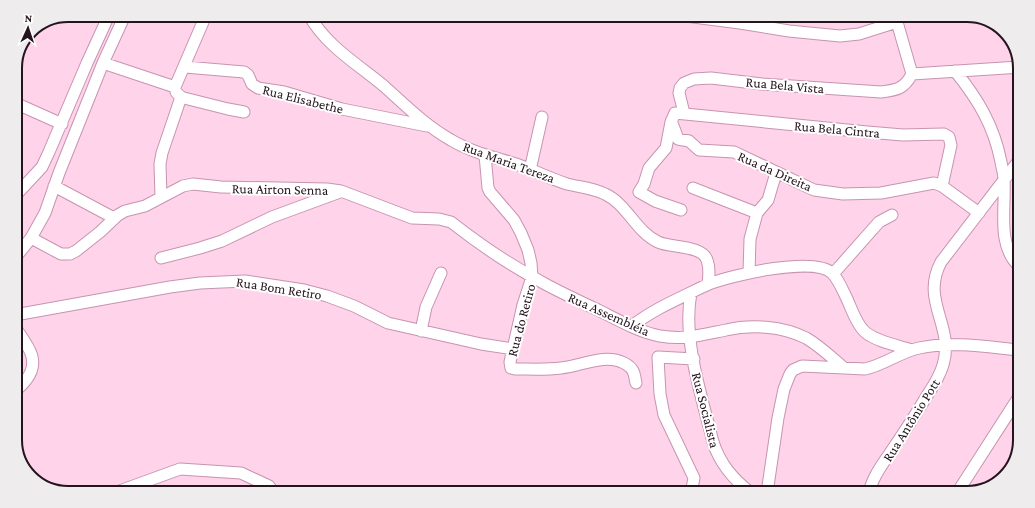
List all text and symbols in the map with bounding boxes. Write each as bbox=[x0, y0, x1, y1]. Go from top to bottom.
north arrow bbox=[8, 8, 48, 48]
text: N bbox=[24, 12, 33, 24]
street label: Rua Bela Vista bbox=[745, 74, 825, 96]
street label: Rua Elisabethe bbox=[261, 81, 345, 117]
street label: Rua Bela Cintra bbox=[793, 117, 881, 141]
street label: Rua Maria Tereza bbox=[461, 138, 558, 186]
street label: Rua da Direita bbox=[736, 148, 815, 195]
street label: Rua Airton Senna bbox=[232, 180, 329, 198]
street label: Rua Bom Retiro bbox=[235, 273, 323, 303]
street label: Rua do Retiro bbox=[504, 282, 538, 358]
street label: Rua Assembléia bbox=[566, 289, 653, 339]
street label: Rua Socialista bbox=[689, 370, 723, 450]
street label: Rua Antônio Pott bbox=[879, 375, 943, 464]

